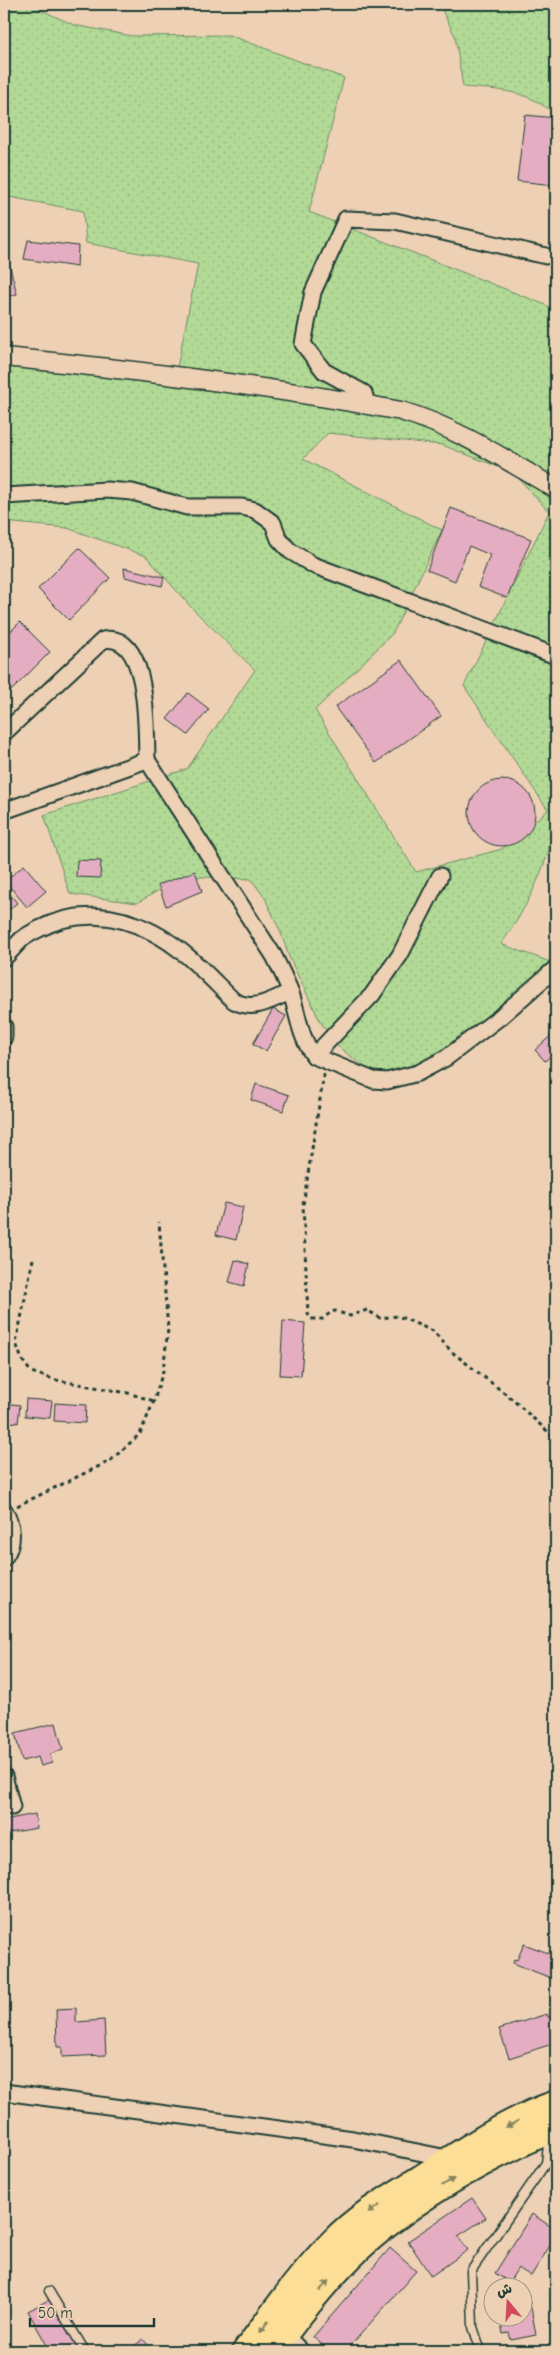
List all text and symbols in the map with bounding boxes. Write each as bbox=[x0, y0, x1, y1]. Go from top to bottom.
one-way arrow bbox=[505, 2120, 519, 2128]
one-way arrow bbox=[442, 2178, 455, 2187]
one-way arrow bbox=[367, 2204, 380, 2214]
north arrow bbox=[482, 2278, 532, 2328]
text: ش bbox=[494, 2280, 514, 2301]
one-way arrow bbox=[318, 2281, 330, 2293]
scale bar bbox=[30, 2295, 154, 2327]
text: 50 m bbox=[38, 2304, 73, 2322]
one-way arrow bbox=[259, 2320, 269, 2334]

